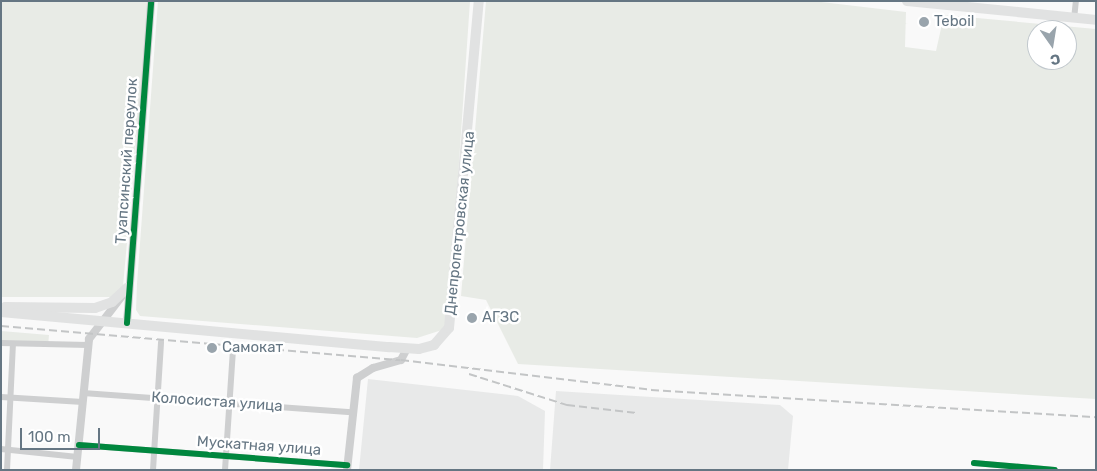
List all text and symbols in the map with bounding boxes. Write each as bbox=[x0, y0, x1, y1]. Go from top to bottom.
place label: Teboil bbox=[934, 13, 974, 31]
marker: Teboil bbox=[918, 16, 930, 28]
north arrow bbox=[1027, 20, 1077, 70]
text: С bbox=[1049, 50, 1062, 69]
street label: Туапсинский переулок bbox=[112, 77, 142, 245]
street label: Днепропетровская улица bbox=[441, 130, 479, 316]
place label: АГЗС bbox=[482, 309, 519, 327]
marker: АГЗС bbox=[466, 312, 478, 324]
place label: Самокат bbox=[222, 339, 283, 357]
marker: Самокат bbox=[206, 342, 218, 354]
street label: Колосистая улица bbox=[151, 388, 283, 416]
scale bar bbox=[22, 418, 102, 450]
text: 100 m bbox=[28, 428, 70, 446]
street label: Мускатная улица bbox=[196, 433, 322, 459]

